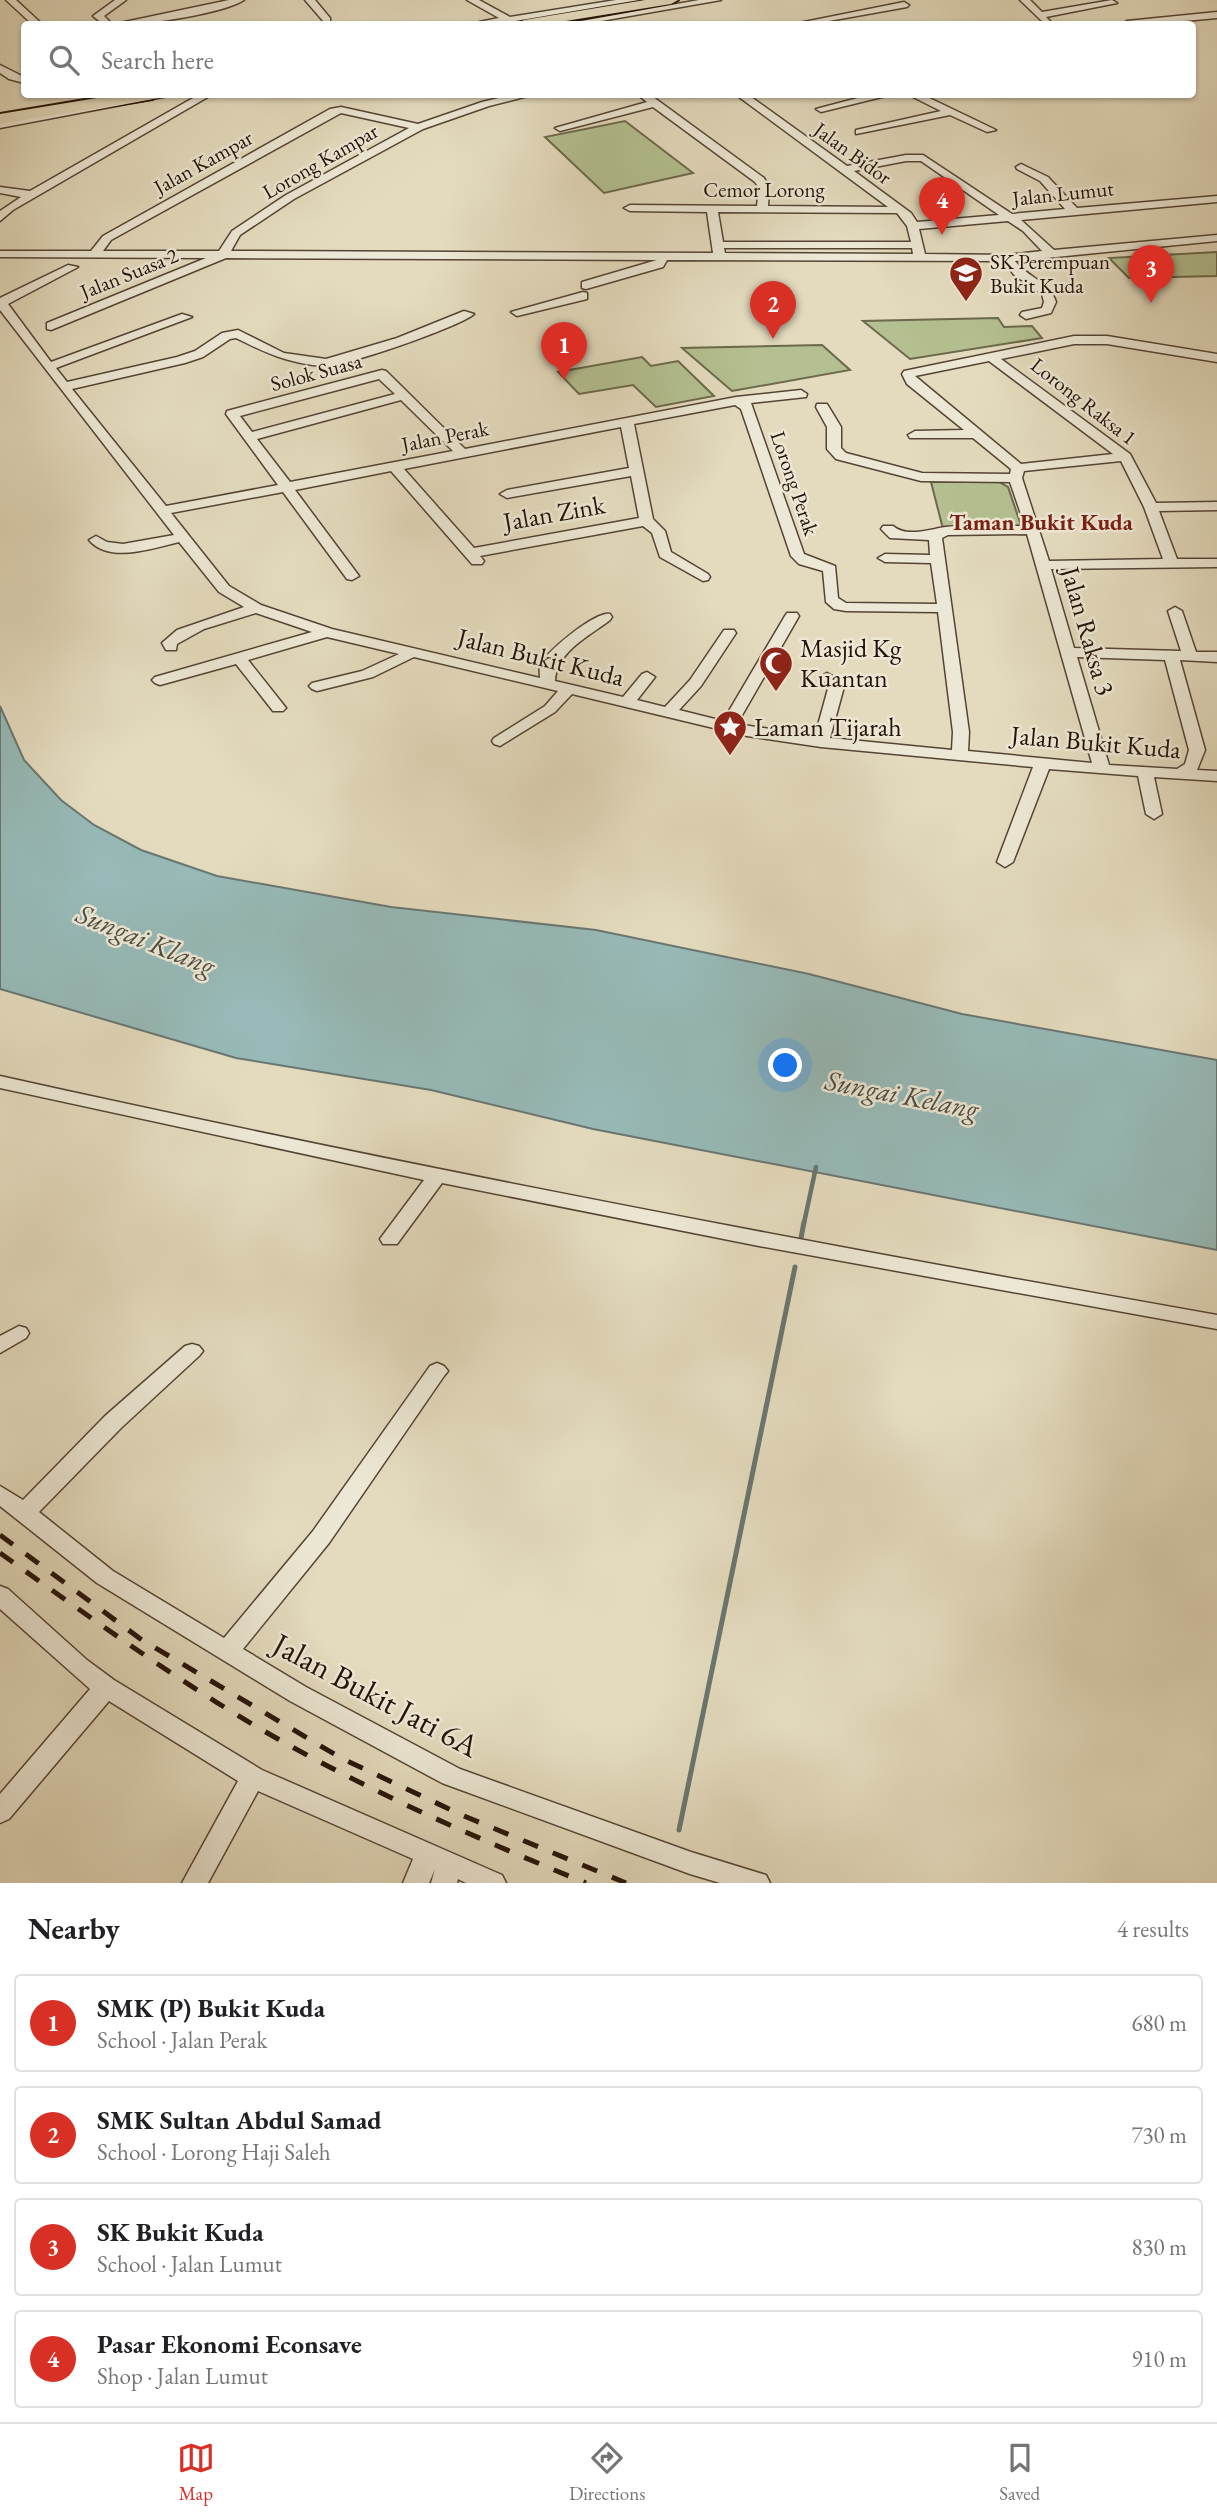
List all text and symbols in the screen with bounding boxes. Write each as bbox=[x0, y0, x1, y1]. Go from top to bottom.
search box bbox=[21, 21, 1196, 98]
icon: search bbox=[45, 41, 83, 79]
text: Search here bbox=[101, 43, 214, 77]
street label: Jalan Bidor bbox=[807, 115, 897, 190]
street label: Lorong Kampar bbox=[257, 117, 383, 205]
street label: Jalan Kampar bbox=[147, 124, 257, 201]
street label: Jalan Lumut bbox=[1009, 174, 1115, 212]
street label: Cemor Lorong bbox=[703, 176, 826, 203]
pin: 4 bbox=[919, 177, 965, 235]
street label: Jalan Suasa 2 bbox=[74, 241, 182, 306]
pin: 3 bbox=[1128, 245, 1174, 303]
place label: SK Perempuan Bukit Kuda bbox=[990, 248, 1110, 299]
school or university icon: SK Perempuan Bukit Kuda bbox=[947, 254, 985, 303]
pin: 2 bbox=[750, 281, 796, 339]
pin: 1 bbox=[541, 322, 587, 380]
street label: Solok Suasa bbox=[267, 347, 365, 397]
street label: Lorong Raksa 1 bbox=[1026, 351, 1142, 451]
street label: Jalan Perak bbox=[397, 414, 492, 458]
street label: Lorong Perak bbox=[765, 427, 826, 540]
street label: Jalan Zink bbox=[498, 487, 608, 539]
district label: Taman Bukit Kuda bbox=[949, 507, 1134, 537]
street label: Jalan Raksa 3 bbox=[1053, 561, 1123, 699]
street label: Jalan Bukit Kuda bbox=[452, 619, 628, 694]
place label: Masjid Kg Kuantan bbox=[800, 631, 902, 695]
mosque icon: Masjid Kg Kuantan bbox=[757, 644, 795, 693]
place icon: Laman Tijarah bbox=[711, 708, 749, 757]
place label: Laman Tijarah bbox=[754, 710, 902, 744]
street label: Jalan Bukit Kuda bbox=[1008, 717, 1183, 766]
water label: Sungai Klang bbox=[70, 894, 222, 984]
your location bbox=[768, 1048, 802, 1082]
water label: Sungai Kelang bbox=[821, 1061, 983, 1127]
street label: Jalan Bukit Jati 6A bbox=[263, 1622, 487, 1767]
text: Nearby bbox=[28, 1909, 120, 1948]
text: 4 results bbox=[1117, 1914, 1189, 1944]
text: SMK (P) Bukit Kuda bbox=[97, 1991, 325, 2025]
text: 1 bbox=[47, 2008, 59, 2038]
text: 680 m bbox=[1131, 2008, 1187, 2038]
text: School · Jalan Perak bbox=[97, 2025, 267, 2055]
text: SMK Sultan Abdul Samad bbox=[97, 2103, 382, 2137]
text: 2 bbox=[47, 2120, 59, 2150]
text: 730 m bbox=[1131, 2120, 1187, 2150]
text: School · Lorong Haji Saleh bbox=[97, 2137, 331, 2167]
text: SK Bukit Kuda bbox=[97, 2215, 264, 2249]
text: 3 bbox=[47, 2232, 59, 2262]
text: 830 m bbox=[1131, 2232, 1187, 2262]
text: School · Jalan Lumut bbox=[97, 2249, 282, 2279]
text: Pasar Ekonomi Econsave bbox=[97, 2327, 362, 2361]
text: 4 bbox=[47, 2344, 59, 2374]
text: 910 m bbox=[1131, 2344, 1187, 2374]
text: Shop · Jalan Lumut bbox=[97, 2361, 268, 2391]
tab: Map bbox=[177, 2439, 215, 2506]
tab: Directions bbox=[569, 2439, 645, 2506]
tab: Saved bbox=[999, 2439, 1040, 2506]

